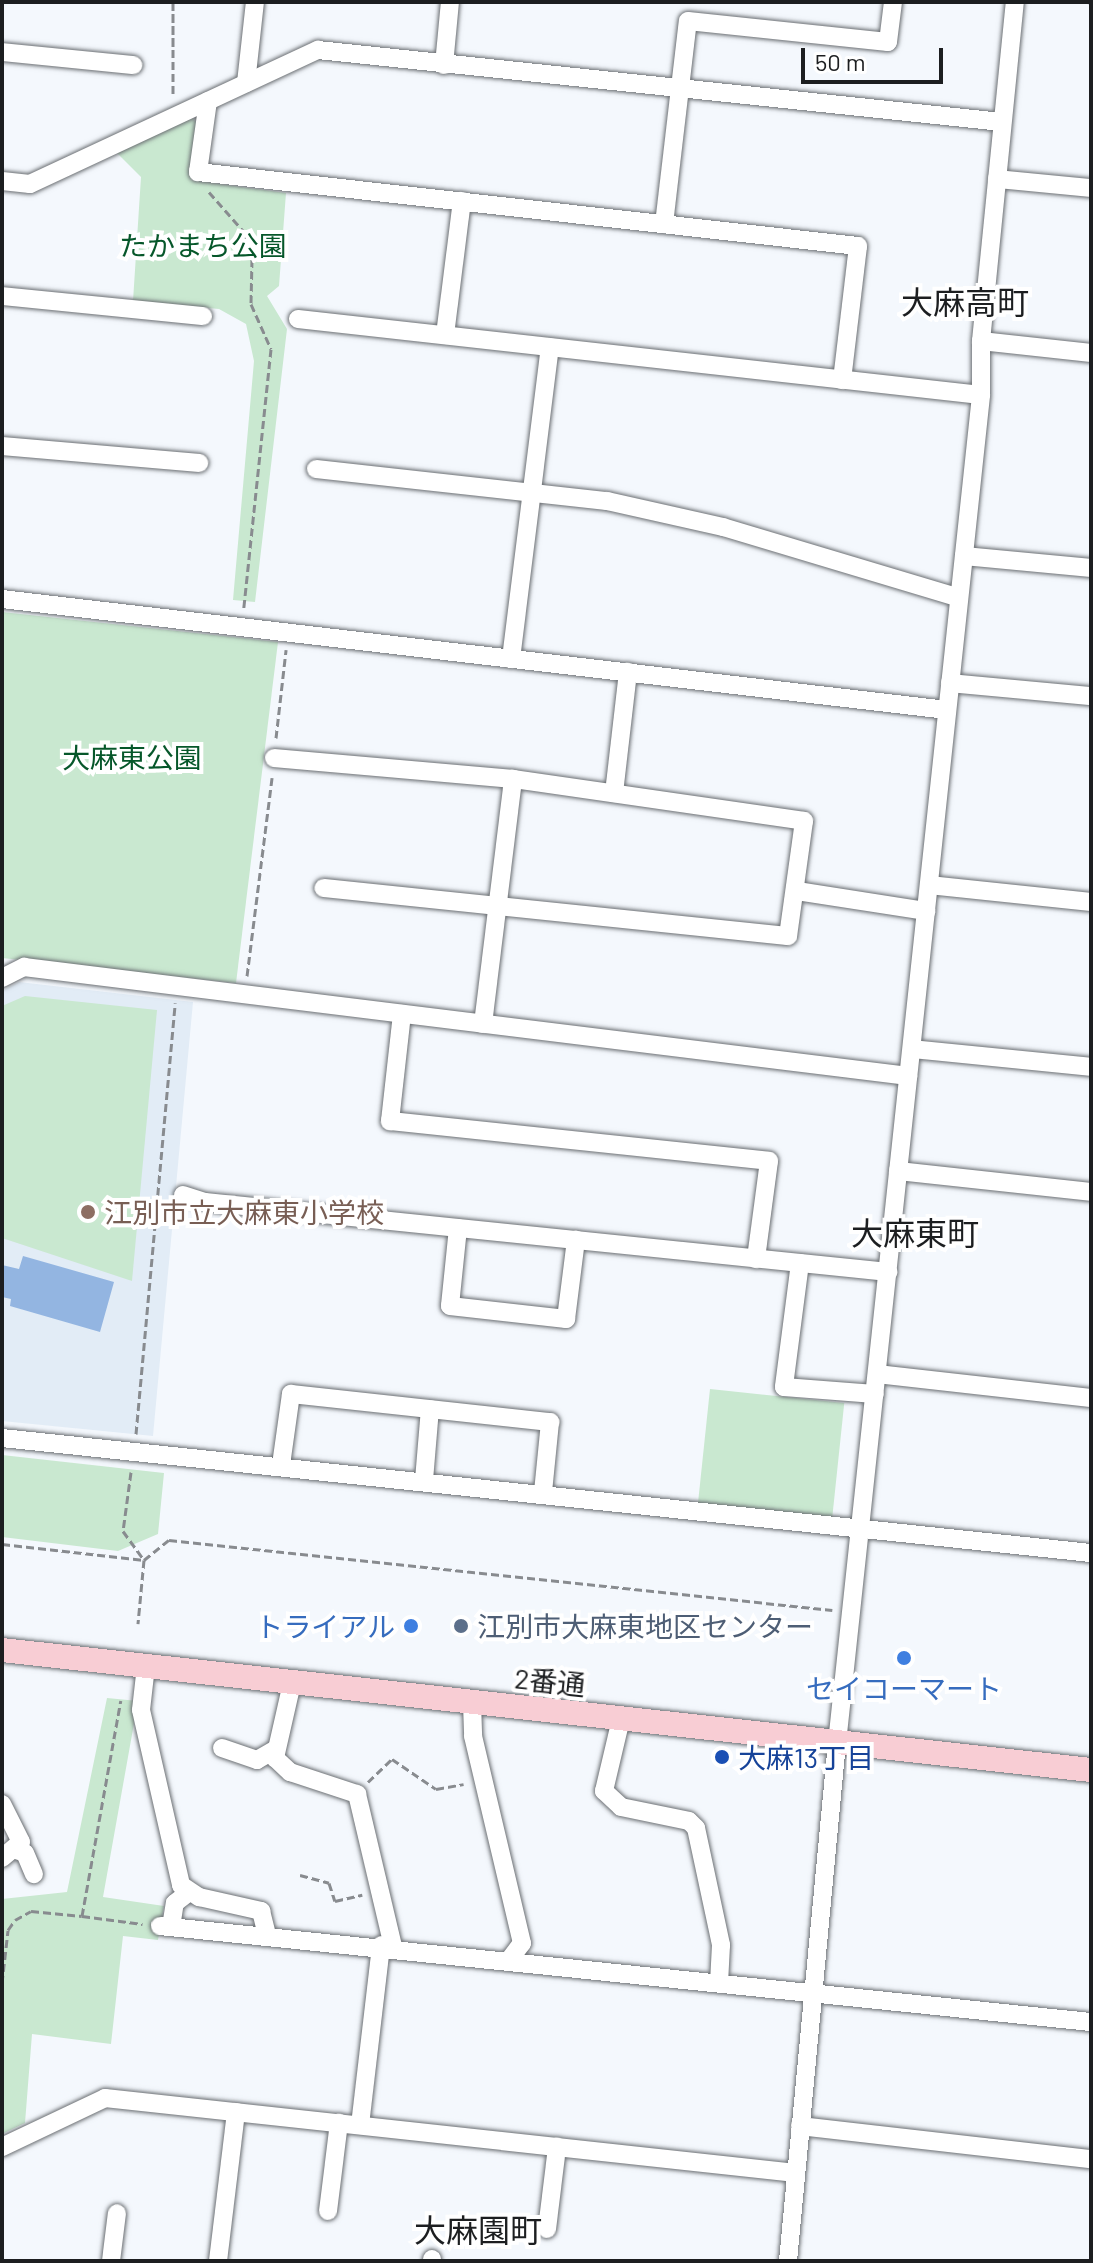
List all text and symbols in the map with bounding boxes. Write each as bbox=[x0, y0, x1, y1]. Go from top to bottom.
scale bar bbox=[805, 32, 947, 82]
text: 50 m bbox=[815, 47, 866, 76]
park label: たかまち公園 bbox=[119, 228, 287, 262]
district label: 大麻高町 bbox=[901, 282, 1029, 320]
park label: 大麻東公園 bbox=[62, 740, 202, 774]
place label: 江別市立大麻東小学校 bbox=[104, 1195, 384, 1229]
marker: 江別市立大麻東小学校 bbox=[79, 1203, 97, 1221]
district label: 大麻東町 bbox=[851, 1213, 979, 1251]
place label: トライアル bbox=[255, 1609, 395, 1643]
place label: 江別市大麻東地区センター bbox=[477, 1609, 813, 1643]
marker: トライアル bbox=[402, 1617, 420, 1635]
marker: 江別市大麻東地区センター bbox=[452, 1617, 470, 1635]
marker: セイコーマート bbox=[895, 1649, 913, 1667]
street label: 2番通 bbox=[513, 1661, 587, 1701]
place label: セイコーマート bbox=[806, 1671, 1002, 1705]
place label: 大麻13丁目 bbox=[738, 1740, 874, 1774]
marker: 大麻13丁目 bbox=[713, 1748, 731, 1766]
district label: 大麻園町 bbox=[414, 2210, 542, 2248]

